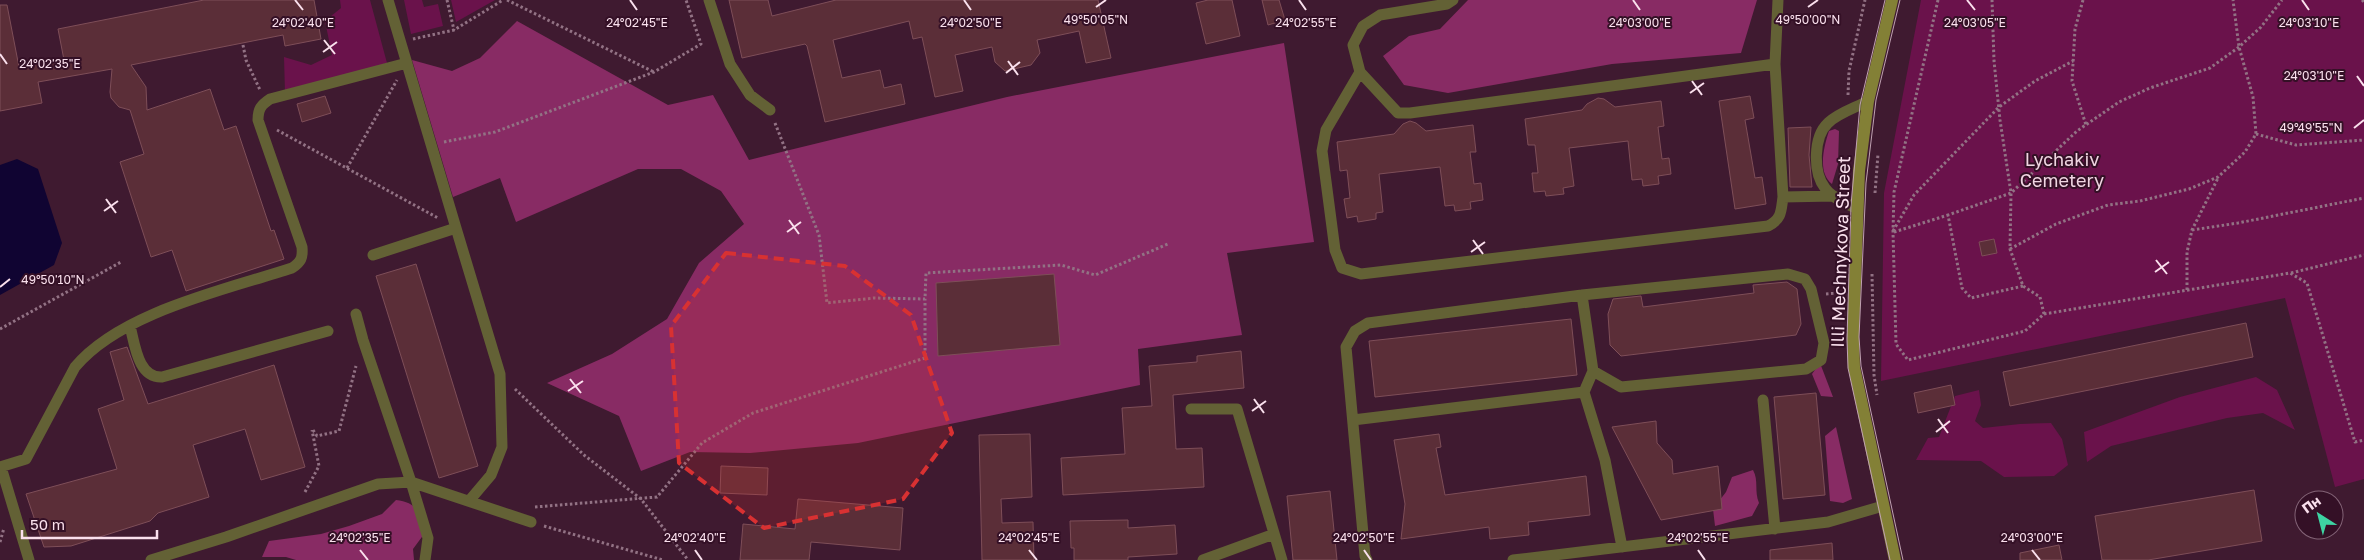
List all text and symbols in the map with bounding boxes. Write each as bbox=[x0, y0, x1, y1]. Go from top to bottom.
text: 49°50'05"N bbox=[1064, 12, 1128, 27]
text: 49°50'00"N bbox=[1776, 12, 1840, 27]
text: 24°02'40"E bbox=[272, 15, 334, 30]
text: 24°02'45"E bbox=[606, 15, 668, 30]
text: 24°02'50"E bbox=[940, 15, 1002, 30]
text: 24°02'55"E bbox=[1275, 15, 1337, 30]
text: 24°03'00"E bbox=[1609, 15, 1671, 30]
text: 24°03'05"E bbox=[1944, 15, 2006, 30]
text: 24°03'10"E bbox=[2279, 15, 2339, 30]
text: 24°02'35"E bbox=[19, 56, 81, 71]
text: 24°03'10"E bbox=[2284, 68, 2344, 83]
text: 49°49'55"N bbox=[2279, 120, 2343, 135]
park label: Lychakiv Cemetery bbox=[2020, 148, 2104, 191]
street label: Illi Mechnykova Street bbox=[1826, 156, 1854, 348]
text: 49°50'10"N bbox=[21, 272, 85, 287]
north arrow bbox=[2294, 490, 2344, 540]
text: Пн bbox=[2298, 492, 2324, 517]
scale bar bbox=[22, 508, 158, 540]
text: 50 m bbox=[30, 515, 65, 533]
text: 24°02'35"E bbox=[329, 530, 391, 545]
text: 24°02'40"E bbox=[664, 530, 726, 545]
text: 24°02'45"E bbox=[998, 530, 1060, 545]
text: 24°02'50"E bbox=[1333, 530, 1395, 545]
text: 24°02'55"E bbox=[1667, 530, 1729, 545]
text: 24°03'00"E bbox=[2001, 530, 2063, 545]

